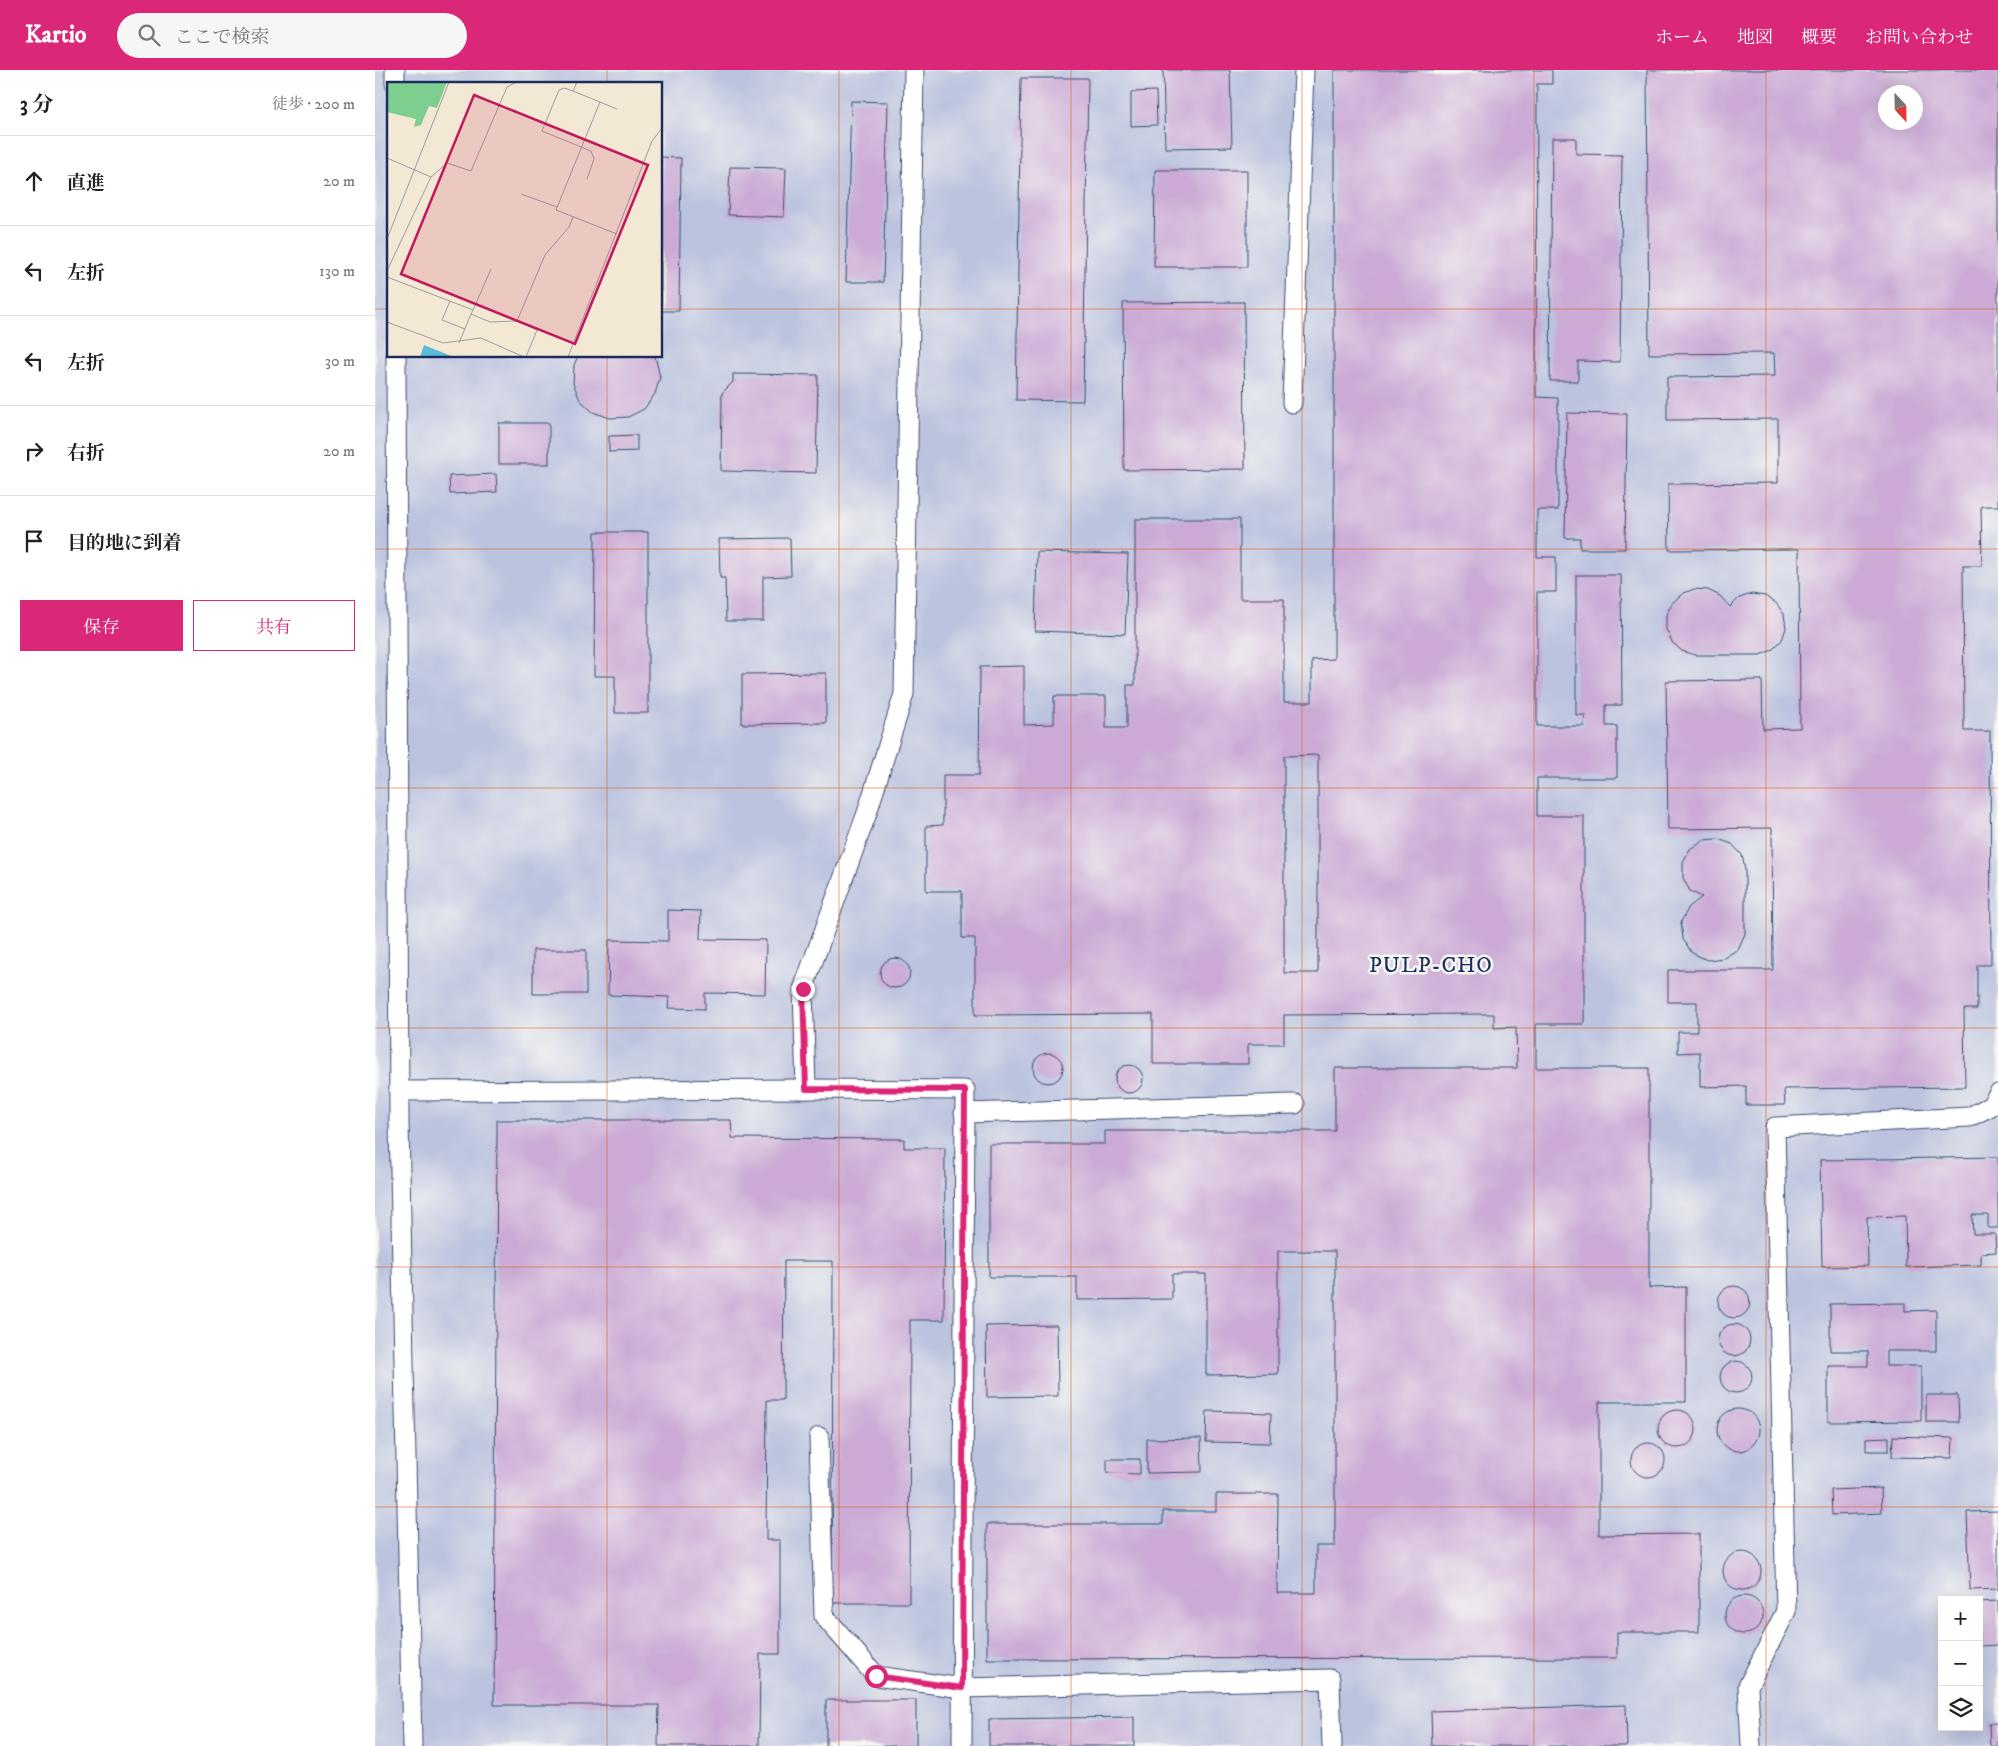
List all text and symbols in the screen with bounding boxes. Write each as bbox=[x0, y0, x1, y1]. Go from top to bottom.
search box bbox=[117, 13, 467, 58]
text: Kartio bbox=[25, 20, 87, 50]
icon: search bbox=[135, 21, 163, 49]
text: ここで検索 bbox=[175, 26, 270, 49]
text: ホーム bbox=[1655, 27, 1709, 49]
text: 地図 bbox=[1737, 27, 1773, 49]
text: 概要 bbox=[1801, 27, 1837, 49]
text: お問い合わせ bbox=[1865, 27, 1973, 49]
inset map bbox=[387, 82, 663, 358]
north arrow bbox=[1878, 85, 1923, 130]
text: 3 分 bbox=[20, 92, 53, 118]
text: 徒歩 · 200 m bbox=[272, 94, 355, 114]
icon: ahead bbox=[20, 167, 48, 195]
text: 20 m bbox=[323, 171, 355, 191]
text: 直進 bbox=[67, 172, 105, 195]
icon: left bbox=[20, 257, 48, 285]
text: 130 m bbox=[319, 261, 355, 281]
text: 左折 bbox=[67, 262, 105, 285]
icon: left bbox=[20, 347, 48, 375]
text: 30 m bbox=[325, 351, 355, 371]
text: 左折 bbox=[67, 352, 105, 375]
icon: right bbox=[20, 437, 48, 465]
text: 20 m bbox=[323, 441, 355, 461]
text: 右折 bbox=[67, 442, 105, 465]
icon: arrive bbox=[20, 527, 48, 555]
text: 目的地に到着 bbox=[67, 532, 181, 555]
button: 保存 bbox=[20, 600, 183, 651]
button: 共有 bbox=[193, 600, 355, 651]
district label: PULP-CHO bbox=[1369, 952, 1493, 979]
route end bbox=[792, 978, 815, 1001]
map controls bbox=[1938, 1596, 1983, 1731]
button: + bbox=[1938, 1596, 1983, 1641]
button: − bbox=[1938, 1641, 1983, 1686]
route start bbox=[865, 1665, 888, 1688]
button: layers bbox=[1938, 1686, 1983, 1731]

